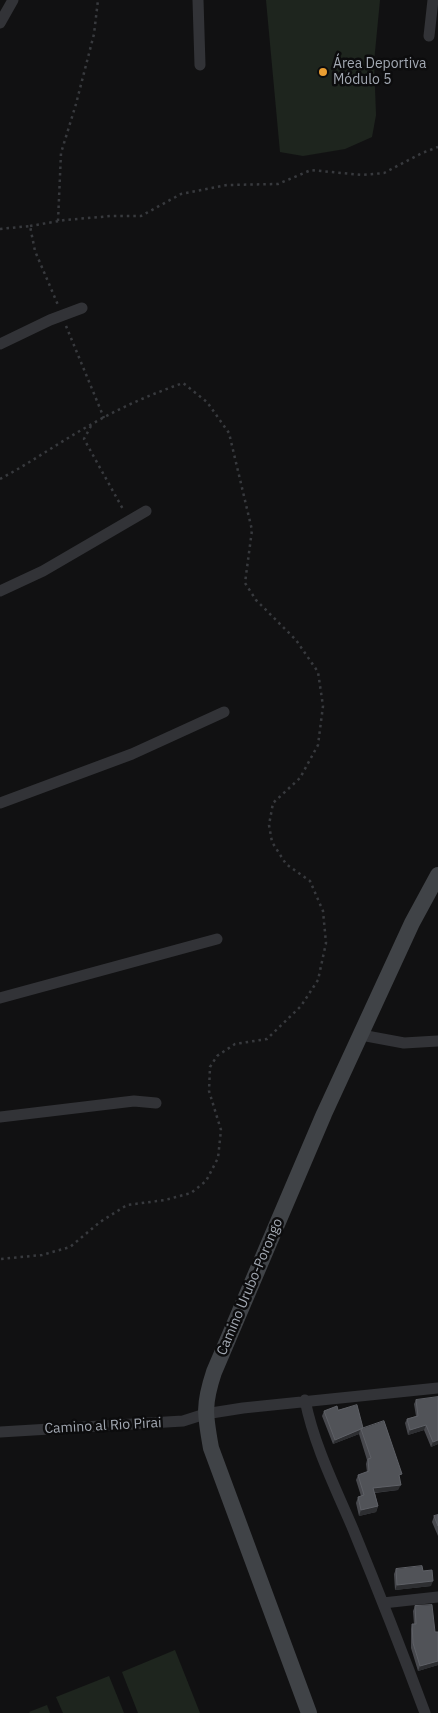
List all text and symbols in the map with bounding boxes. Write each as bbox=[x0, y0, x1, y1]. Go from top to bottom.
place label: Área Deportiva Módulo 5 bbox=[333, 56, 426, 88]
marker: Área Deportiva Módulo 5 bbox=[317, 66, 329, 78]
street label: Camino Urubo-Porongo bbox=[213, 1216, 287, 1358]
street label: Camino al Rio Pirai bbox=[44, 1415, 162, 1437]

